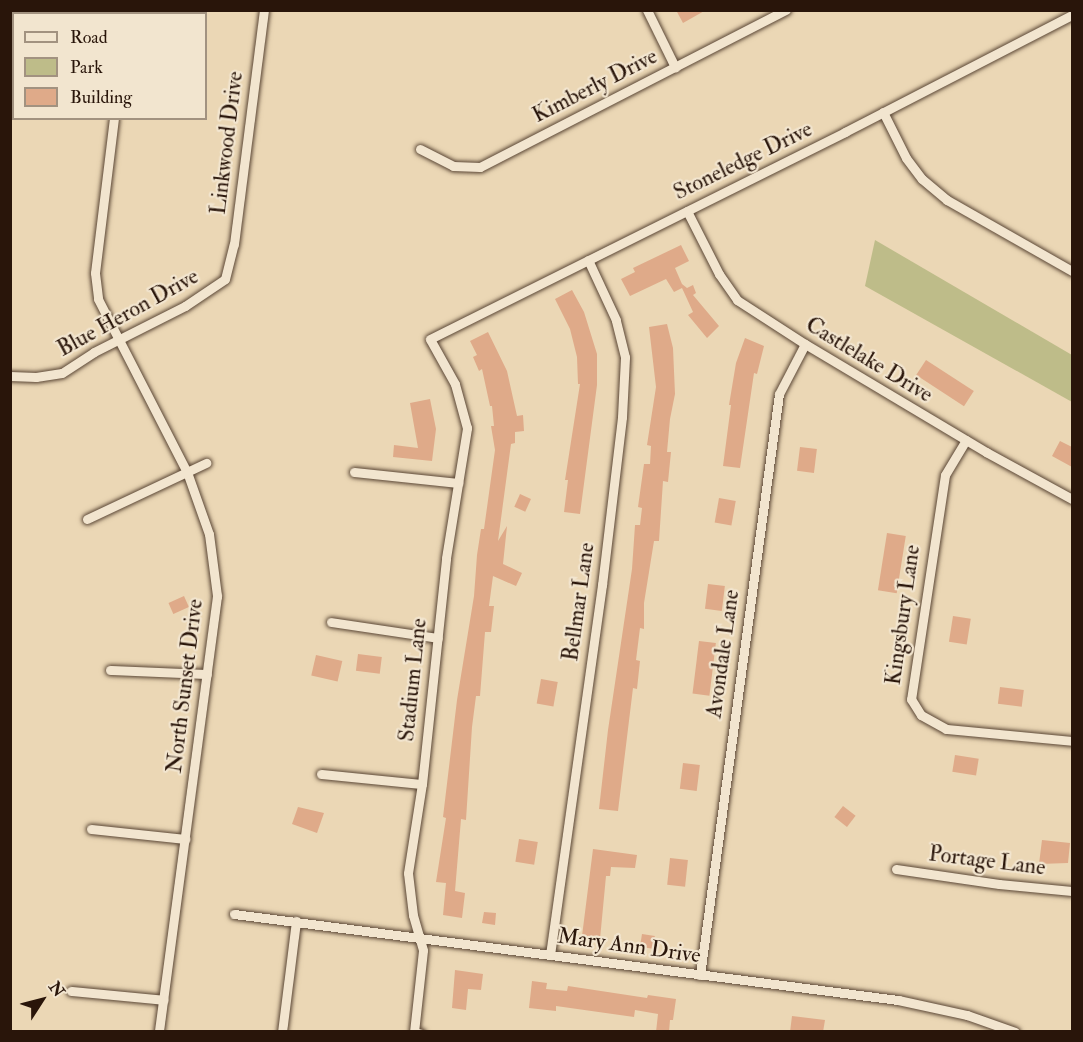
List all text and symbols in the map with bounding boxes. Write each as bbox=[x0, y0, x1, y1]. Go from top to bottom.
legend bbox=[12, 12, 207, 120]
text: Road bbox=[70, 26, 108, 49]
street label: Kimberly Drive bbox=[528, 43, 662, 129]
text: Park bbox=[70, 56, 103, 79]
street label: Linkwood Drive bbox=[205, 70, 249, 216]
text: Building bbox=[70, 86, 132, 109]
street label: Stoneledge Drive bbox=[669, 116, 817, 206]
street label: Blue Heron Drive bbox=[53, 263, 203, 363]
street label: Castlelake Drive bbox=[801, 312, 937, 408]
street label: Bellmar Lane bbox=[558, 541, 600, 663]
street label: Kingsbury Lane bbox=[880, 543, 926, 687]
street label: Avondale Lane bbox=[701, 588, 745, 720]
street label: North Sunset Drive bbox=[161, 598, 209, 774]
street label: Stadium Lane bbox=[393, 617, 433, 743]
street label: Portage Lane bbox=[927, 841, 1047, 881]
street label: Mary Ann Drive bbox=[556, 923, 702, 969]
north arrow bbox=[12, 970, 72, 1030]
text: N bbox=[44, 978, 69, 1001]

